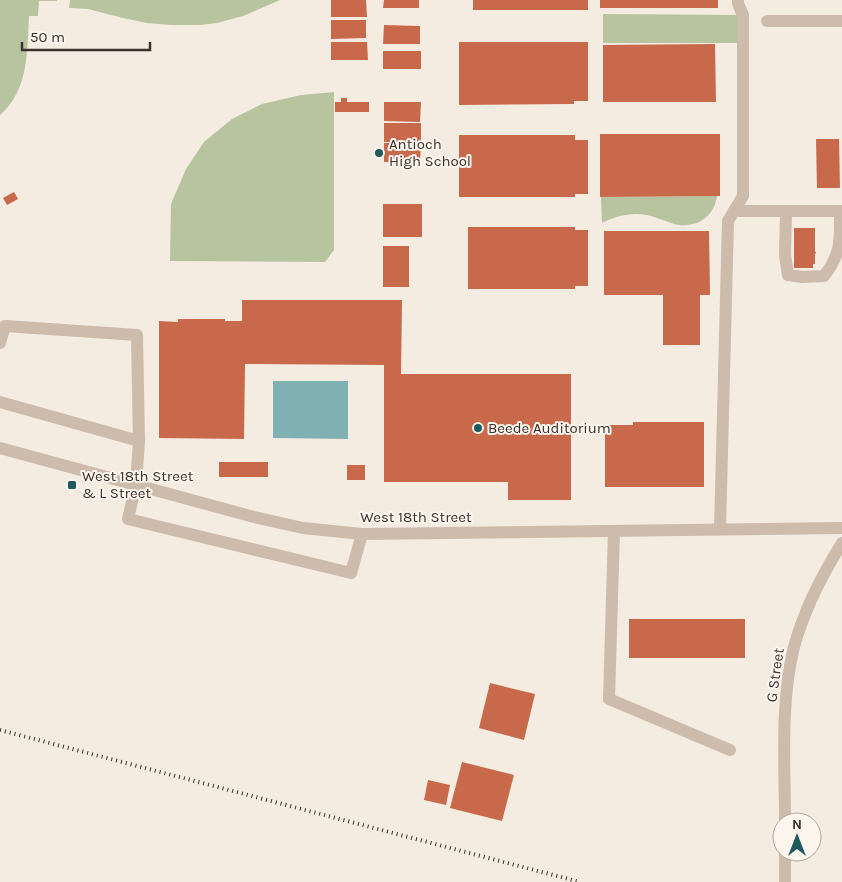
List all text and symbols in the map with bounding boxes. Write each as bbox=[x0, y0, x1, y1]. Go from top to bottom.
scale bar bbox=[22, 20, 150, 52]
text: 50 m bbox=[30, 28, 65, 46]
place label: Antioch High School bbox=[389, 135, 471, 170]
marker: Antioch High School bbox=[373, 147, 385, 159]
place label: Beede Auditorium bbox=[488, 419, 611, 437]
marker: Beede Auditorium bbox=[472, 422, 484, 434]
place label: West 18th Street & L Street bbox=[82, 467, 194, 502]
marker: West 18th Street & L Street bbox=[66, 479, 78, 491]
street label: West 18th Street bbox=[360, 508, 472, 526]
street label: G Street bbox=[762, 646, 788, 703]
north arrow bbox=[772, 812, 822, 862]
text: N bbox=[792, 816, 802, 833]

